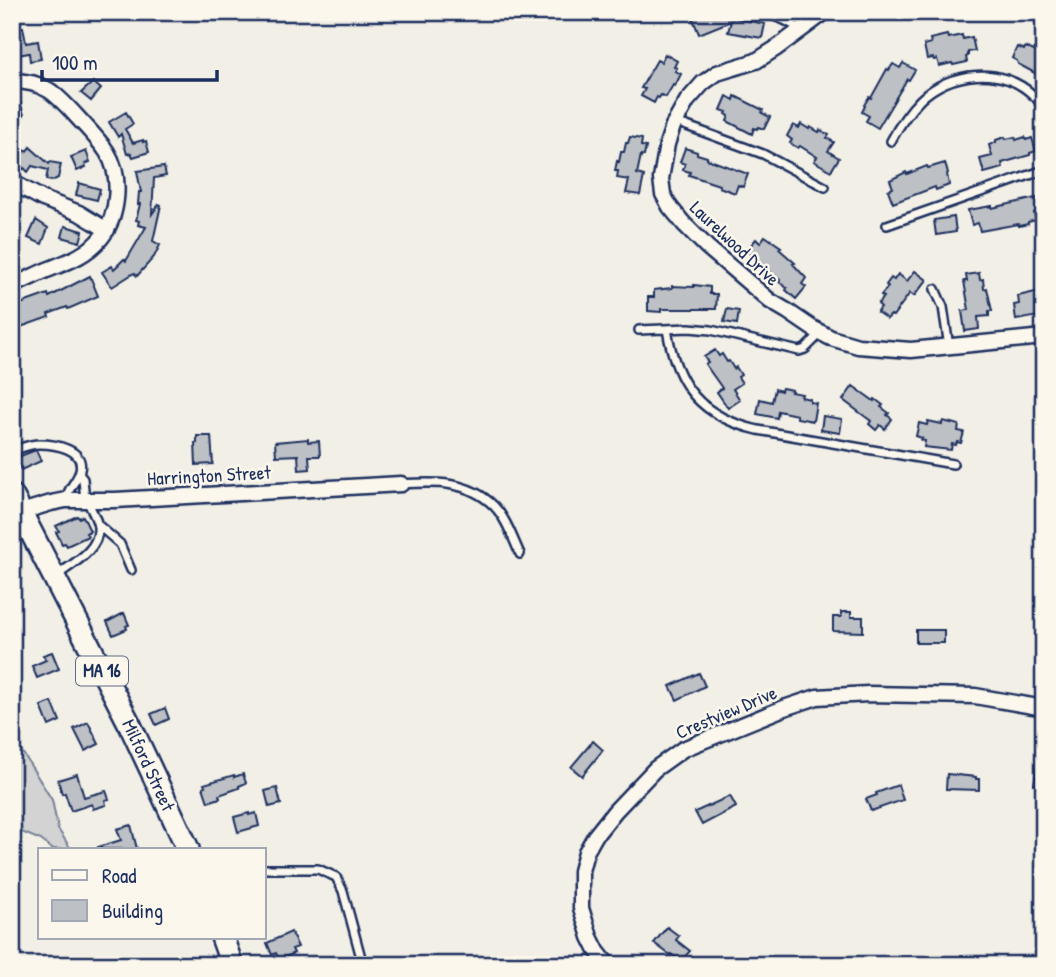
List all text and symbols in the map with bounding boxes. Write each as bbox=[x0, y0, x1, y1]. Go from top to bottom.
scale bar bbox=[42, 38, 217, 82]
text: 100 m bbox=[52, 48, 98, 77]
street label: Laurelwood Drive bbox=[685, 195, 786, 292]
street label: Harrington Street bbox=[147, 459, 272, 491]
road number: MA 16 bbox=[76, 656, 128, 686]
street label: Crestview Drive bbox=[671, 679, 781, 745]
street label: Milford Street bbox=[116, 715, 182, 816]
legend bbox=[38, 848, 266, 939]
text: Road bbox=[102, 861, 136, 890]
text: Building bbox=[102, 896, 163, 925]

